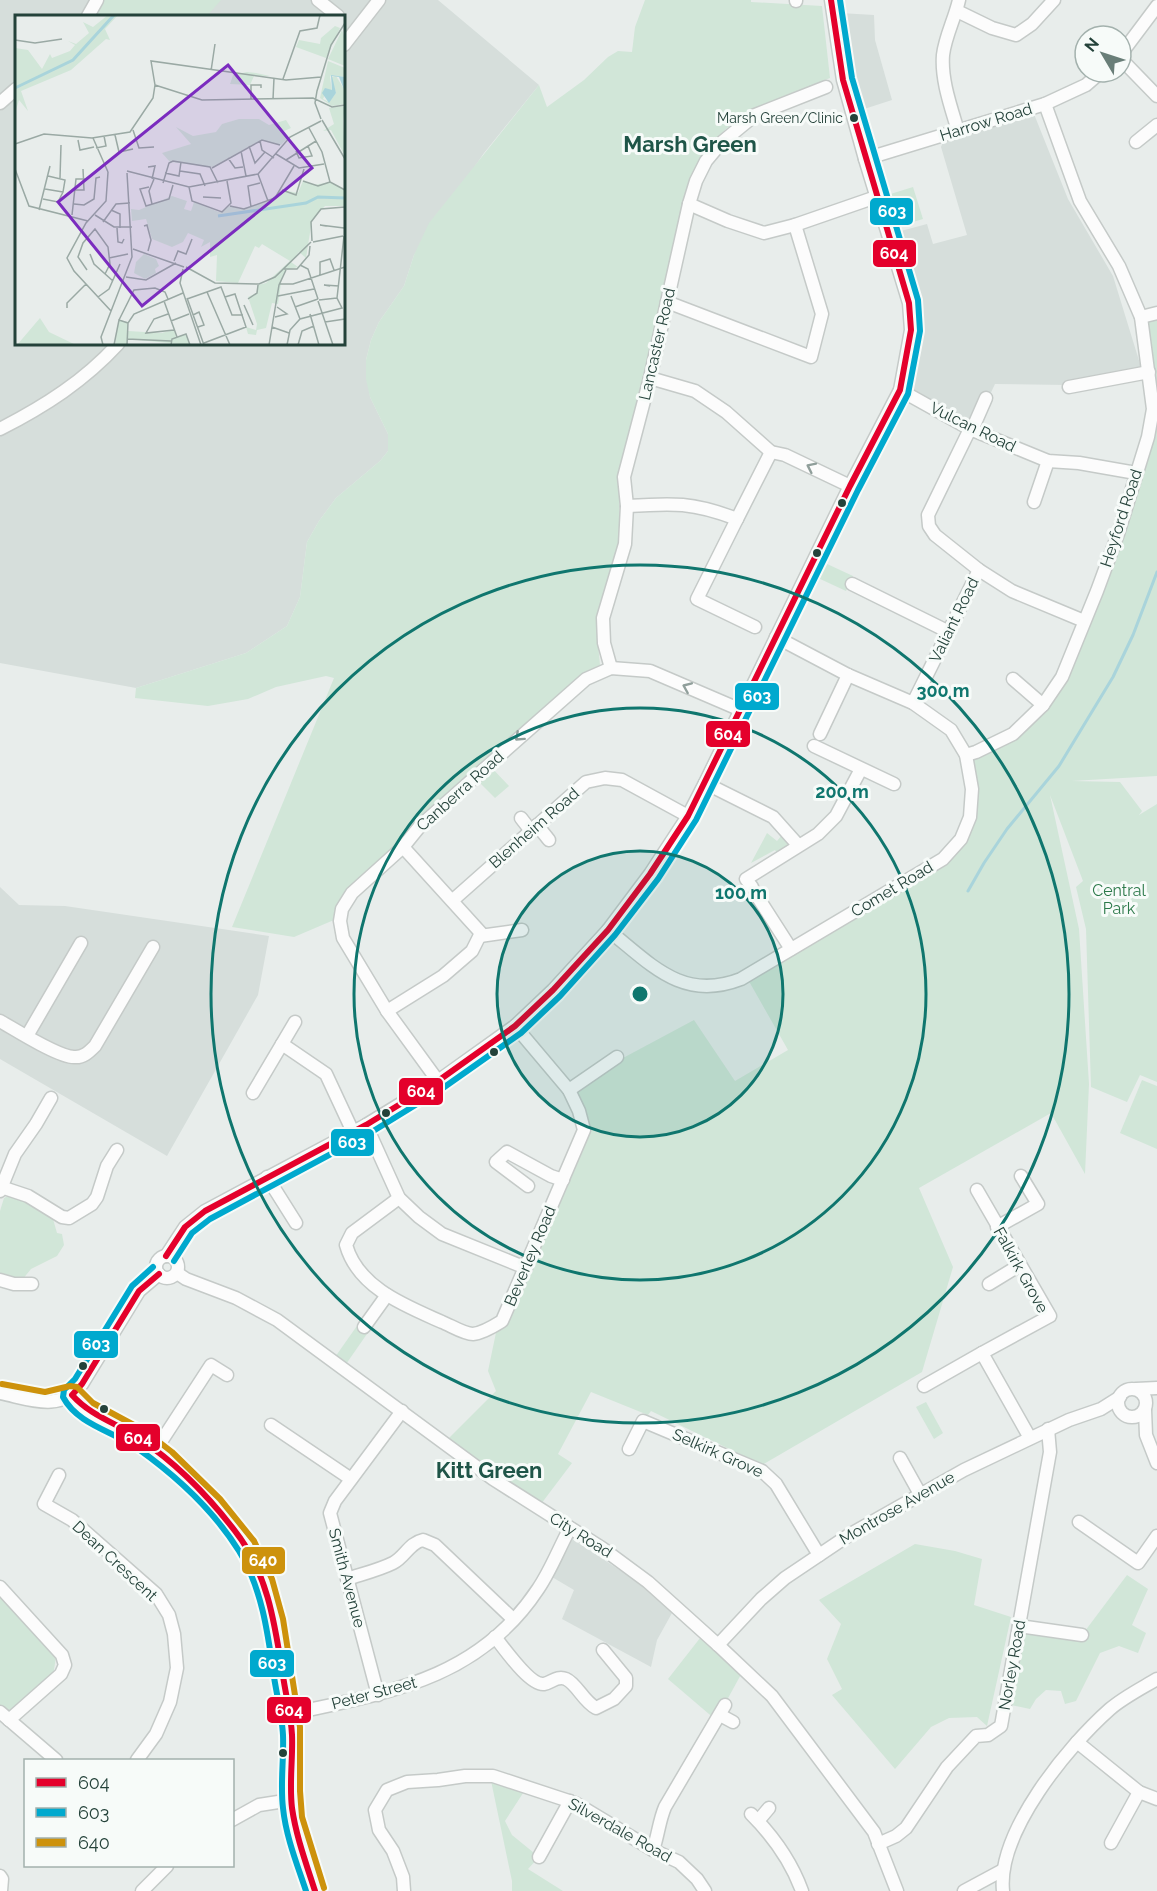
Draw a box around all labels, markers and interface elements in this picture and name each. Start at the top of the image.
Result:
inset map [15,15,345,345]
north arrow [1073,24,1133,84]
text: N [1081,34,1103,56]
street label: Harrow Road [937,99,1035,145]
place label: Marsh Green/Clinic [717,110,843,126]
marker: Marsh Green/Clinic [848,112,860,124]
district label: Marsh Green [623,131,757,157]
line badge: 603 [869,197,914,226]
text: 603 [878,202,906,221]
line badge: 604 [872,239,917,268]
text: 604 [880,244,908,263]
street label: Lancaster Road [635,286,679,402]
street label: Vulcan Road [927,398,1019,456]
one-way arrow [806,463,817,475]
street label: Heyford Road [1096,467,1146,569]
unlabelled marker [836,497,848,509]
unlabelled marker [811,547,823,559]
street label: Valiant Road [925,574,983,666]
text: 300 m [916,680,970,701]
one-way arrow [682,682,693,694]
line badge: 603 [734,682,780,711]
text: 603 [743,687,771,706]
line badge: 604 [705,720,751,748]
text: 604 [714,725,742,744]
one-way arrow [515,730,526,741]
street label: Canberra Road [413,747,508,835]
text: 200 m [815,781,869,802]
street label: Blenheim Road [485,784,583,872]
street label: Comet Road [848,857,937,921]
park label: Central Park [1092,881,1146,918]
text: 100 m [715,882,767,903]
centre of rings [630,984,650,1004]
unlabelled marker [488,1046,500,1058]
line badge: 604 [398,1077,444,1106]
text: 604 [407,1082,435,1101]
unlabelled marker [380,1107,392,1119]
line badge: 603 [330,1128,375,1157]
text: 603 [338,1133,366,1152]
street label: Beverley Road [500,1203,560,1309]
street label: Falkirk Grove [990,1224,1052,1316]
line badge: 603 [73,1330,119,1359]
text: 603 [82,1335,110,1354]
unlabelled marker [77,1360,89,1372]
unlabelled marker [98,1403,110,1415]
line badge: 604 [115,1423,161,1452]
street label: Selkirk Grove [670,1425,766,1481]
text: 604 [124,1429,152,1448]
district label: Kitt Green [436,1457,542,1483]
street label: Montrose Avenue [836,1467,958,1549]
street label: City Road [546,1508,616,1562]
street label: Dean Crescent [69,1517,162,1606]
street label: Smith Avenue [325,1526,369,1630]
line badge: 640 [241,1546,286,1575]
text: 640 [249,1551,278,1570]
street label: Norley Road [995,1618,1029,1712]
line badge: 603 [249,1649,295,1678]
text: 603 [258,1654,286,1673]
street label: Peter Street [329,1672,419,1713]
line badge: 604 [266,1696,312,1724]
text: 604 [275,1701,303,1720]
unlabelled marker [277,1747,289,1759]
legend [24,1759,234,1867]
text: 604 [78,1772,110,1793]
street label: Silverdale Road [565,1794,675,1866]
text: 603 [78,1802,109,1823]
text: 640 [78,1832,110,1853]

